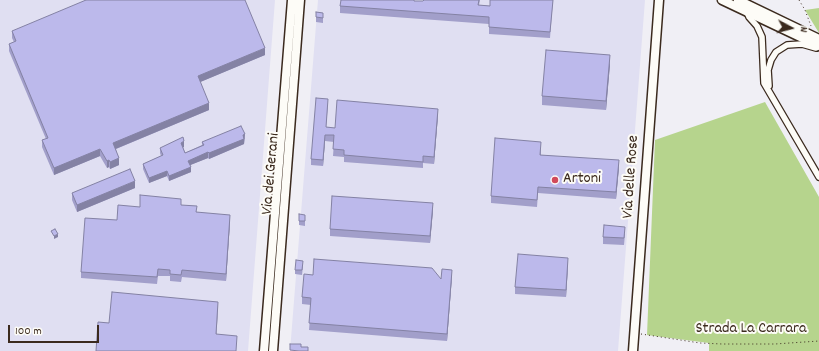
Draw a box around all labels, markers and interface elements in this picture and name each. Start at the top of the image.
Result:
north arrow [771,8,811,48]
text: N [795,26,811,33]
street label: Via dei Gerani [259,132,285,216]
street label: Via delle Rose [620,135,644,219]
place label: Artoni [563,170,601,190]
marker: Artoni [550,175,560,185]
scale bar [10,317,101,343]
street label: Strada La Carrara [695,320,807,340]
text: 100 m [15,323,42,340]

